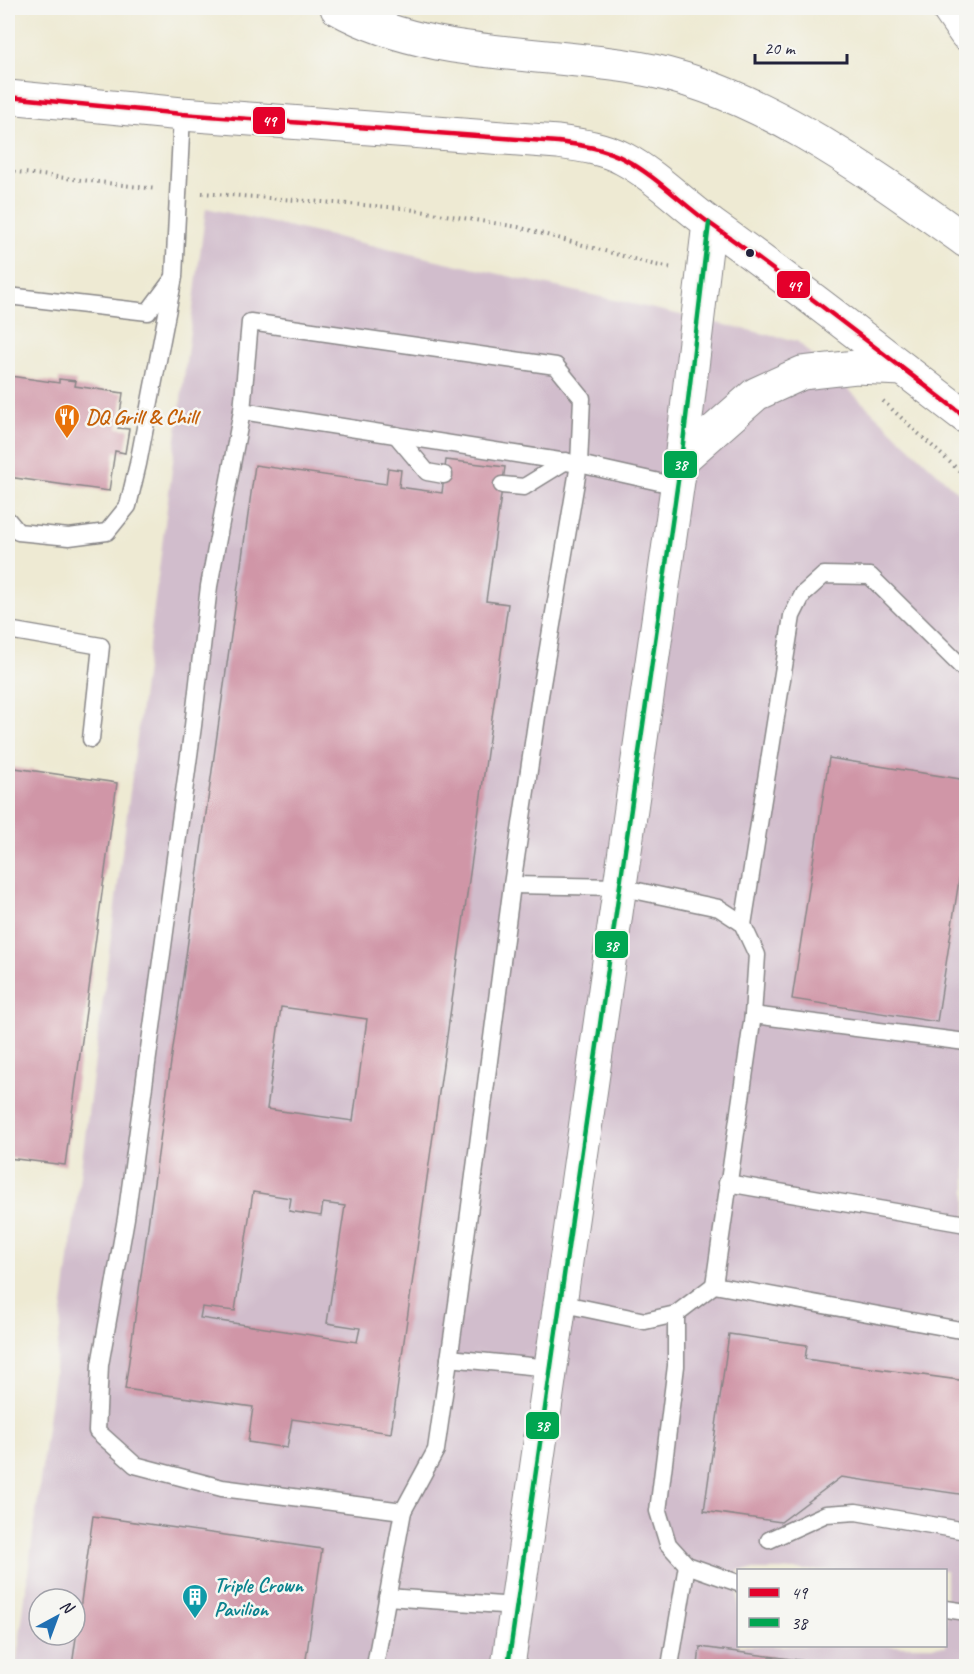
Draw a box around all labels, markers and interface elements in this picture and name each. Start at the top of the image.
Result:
scale bar [755,27,846,65]
text: 20 m [764,37,797,59]
line badge: 49 [252,106,286,135]
text: 49 [262,111,278,131]
unlabelled marker [744,247,756,259]
line badge: 49 [776,270,811,299]
text: 49 [787,276,803,296]
restaurant icon: DQ Grill & Chill [52,402,82,440]
place label: DQ Grill & Chill [86,404,201,430]
line badge: 38 [663,450,698,479]
text: 38 [673,455,689,475]
line badge: 38 [594,930,629,959]
text: 38 [604,936,620,956]
line badge: 38 [525,1411,560,1440]
text: 38 [535,1416,551,1436]
legend [737,1569,947,1647]
place label: Triple Crown Pavilion [214,1572,305,1622]
building icon: Triple Crown Pavilion [180,1582,210,1620]
text: 49 [791,1582,809,1604]
north arrow [27,1587,87,1647]
text: N [56,1596,79,1619]
text: 38 [791,1612,809,1634]

